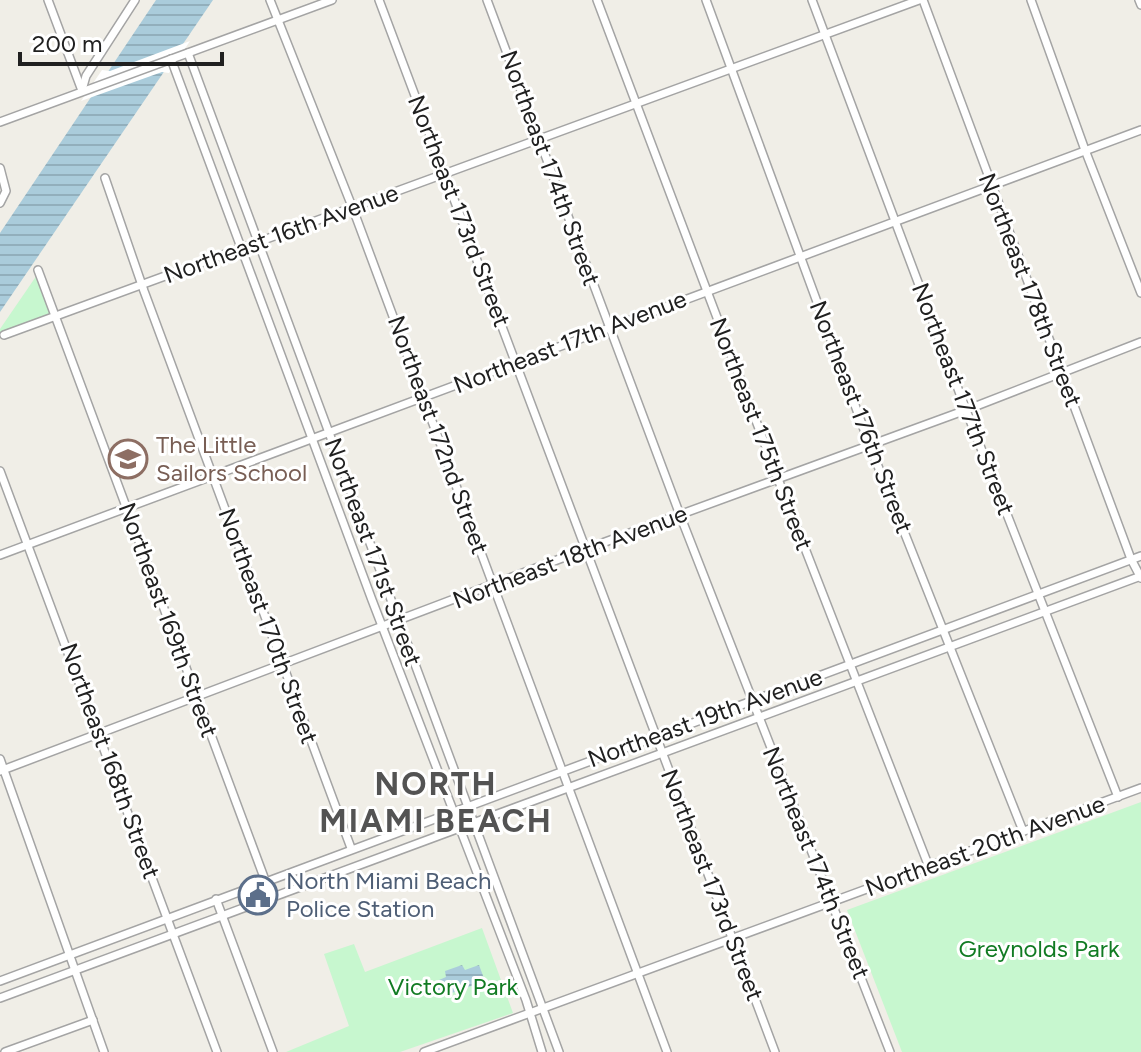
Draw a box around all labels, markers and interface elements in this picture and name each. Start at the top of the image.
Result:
scale bar [20,16,222,66]
text: 200 m [32,29,103,58]
street label: Northeast 174th Street [494,46,606,289]
street label: Northeast 173rd Street [402,91,517,331]
street label: Northeast 178th Street [973,169,1088,411]
street label: Northeast 16th Avenue [160,178,402,290]
street label: Northeast 177th Street [906,279,1021,519]
street label: Northeast 17th Avenue [449,284,690,399]
street label: Northeast 176th Street [804,297,919,537]
street label: Northeast 172nd Street [382,312,495,558]
street label: Northeast 175th Street [704,313,819,554]
place label: The Little Sailors School [156,430,307,487]
street label: Northeast 171st Street [319,434,428,670]
school or university icon: The Little Sailors School [107,438,149,480]
street label: Northeast 18th Avenue [448,498,691,615]
street label: Northeast 169th Street [113,499,224,741]
street label: Northeast 170th Street [212,504,325,747]
street label: Northeast 168th Street [54,639,167,883]
street label: Northeast 19th Avenue [584,662,826,774]
street label: Northeast 174th Street [757,742,876,983]
district label: NORTH MIAMI BEACH [319,765,553,840]
street label: Northeast 173rd Street [655,765,770,1005]
street label: Northeast 20th Avenue [861,789,1109,902]
place label: North Miami Beach Police Station [286,866,491,923]
public building icon: North Miami Beach Police Station [237,874,279,916]
park label: Greynolds Park [958,934,1120,963]
park label: Victory Park [388,972,519,1001]

